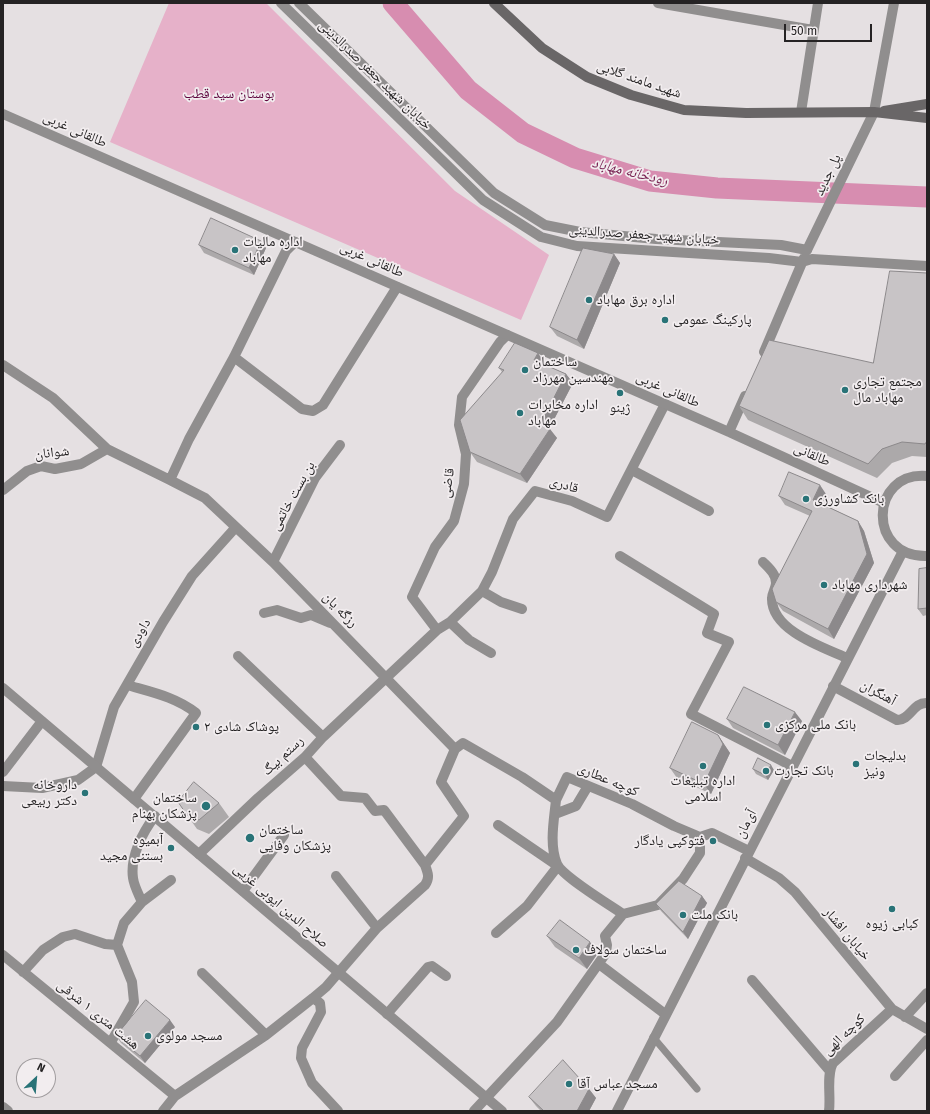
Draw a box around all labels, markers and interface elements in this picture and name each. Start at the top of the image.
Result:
scale bar [786,16,874,42]
street label: خیابان شهید جعفر صدرالدینی [315,17,435,133]
text: 50 m [791,24,817,38]
street label: شهید مامند گلابی [594,58,684,102]
park label: بوستان سید قطب [184,86,274,102]
street label: طالقانی غربی [40,108,110,152]
street label: پل جدید [811,152,845,198]
water label: رودخانه مهاباد [590,154,670,190]
street label: خیابان شهید جعفر صدرالدینی [568,221,720,249]
place label: اداره مالیات مهاباد [243,234,303,266]
street label: طالقانی غربی [337,238,407,282]
marker: اداره مالیات مهاباد [230,245,240,255]
place label: اداره برق مهاباد [597,292,675,308]
marker: اداره برق مهاباد [584,295,594,305]
place label: پارکینگ عمومی [673,312,752,328]
marker: پارکینگ عمومی [660,315,670,325]
place label: ساختمان مهندسین مهرزاد [533,354,613,386]
marker: ساختمان مهندسین مهرزاد [520,365,530,375]
street label: طالقانی غربی [633,368,703,412]
place label: مجتمع تجاری مهاباد مال [853,374,922,406]
marker: مجتمع تجاری مهاباد مال [840,385,850,395]
marker: ژینو [615,388,625,398]
place label: اداره مخابرات مهاباد [528,397,598,430]
place label: ژینو [610,400,630,416]
marker: اداره مخابرات مهاباد [515,408,525,418]
street label: طالقانی [791,440,833,470]
street label: شوانان [34,443,70,463]
street label: بن بست خاتمی [267,458,319,534]
street label: قاضی [437,467,459,499]
street label: قادری [548,473,580,497]
place label: بانک کشاورزی [814,491,884,507]
marker: بانک کشاورزی [801,494,811,504]
place label: شهرداری مهاباد [832,577,908,593]
marker: شهرداری مهاباد [819,580,829,590]
street label: رزگه یان [319,589,361,631]
street label: داودی [125,616,155,650]
street label: آهنگران [857,676,899,710]
place label: بانک ملی مرکزی [775,717,856,733]
place label: پوشاک شادی ۲ [204,719,279,735]
marker: بانک ملی مرکزی [762,720,772,730]
marker: پوشاک شادی ۲ [191,722,201,732]
street label: رستم بیگ [259,733,307,779]
place label: بدلیجات ونیز [864,748,906,780]
marker: بدلیجات ونیز [851,759,861,769]
street label: کوچه عطاری [575,760,641,800]
marker: اداره تبلیغات اسلامی [698,761,708,771]
place label: بانک تجارت [774,763,834,779]
marker: بانک تجارت [761,766,771,776]
place label: اداره تبلیغات اسلامی [671,773,735,806]
place label: داروخانه دکتر ربیعی [21,777,77,810]
marker: داروخانه دکتر ربیعی [80,788,90,798]
place label: ساختمان پزشکان بهنام [132,790,197,822]
marker: ساختمان پزشکان بهنام [200,800,212,812]
street label: آی‌مان [732,807,760,841]
place label: ساختمان پزشکان وفایی [259,822,331,854]
place label: آبمیوه بستنی مجید [100,832,163,864]
marker: ساختمان پزشکان وفایی [244,832,256,844]
place label: فتوکپی یادگار [634,833,705,849]
marker: فتوکپی یادگار [708,836,718,846]
marker: آبمیوه بستنی مجید [166,843,176,853]
street label: صلاح الدین ایوبی غریی [230,860,332,952]
street label: خیابان افشار [820,904,874,964]
marker: کبابى زیوه [887,904,897,914]
place label: بانک ملت [691,907,738,923]
marker: بانک ملت [678,910,688,920]
place label: کبابى زیوه [865,916,919,932]
place label: ساختمان سولاف [584,942,667,958]
marker: ساختمان سولاف [571,945,581,955]
street label: هشت متری ۱ شرقی [53,977,143,1053]
street label: کوچه الهی [819,1011,869,1059]
place label: مسجد مولوی [156,1028,222,1044]
marker: مسجد مولوی [143,1031,153,1041]
north arrow [16,1058,56,1098]
text: N [35,1060,47,1075]
place label: مسجد عباس آقا [577,1076,658,1092]
marker: مسجد عباس آقا [564,1079,574,1089]

